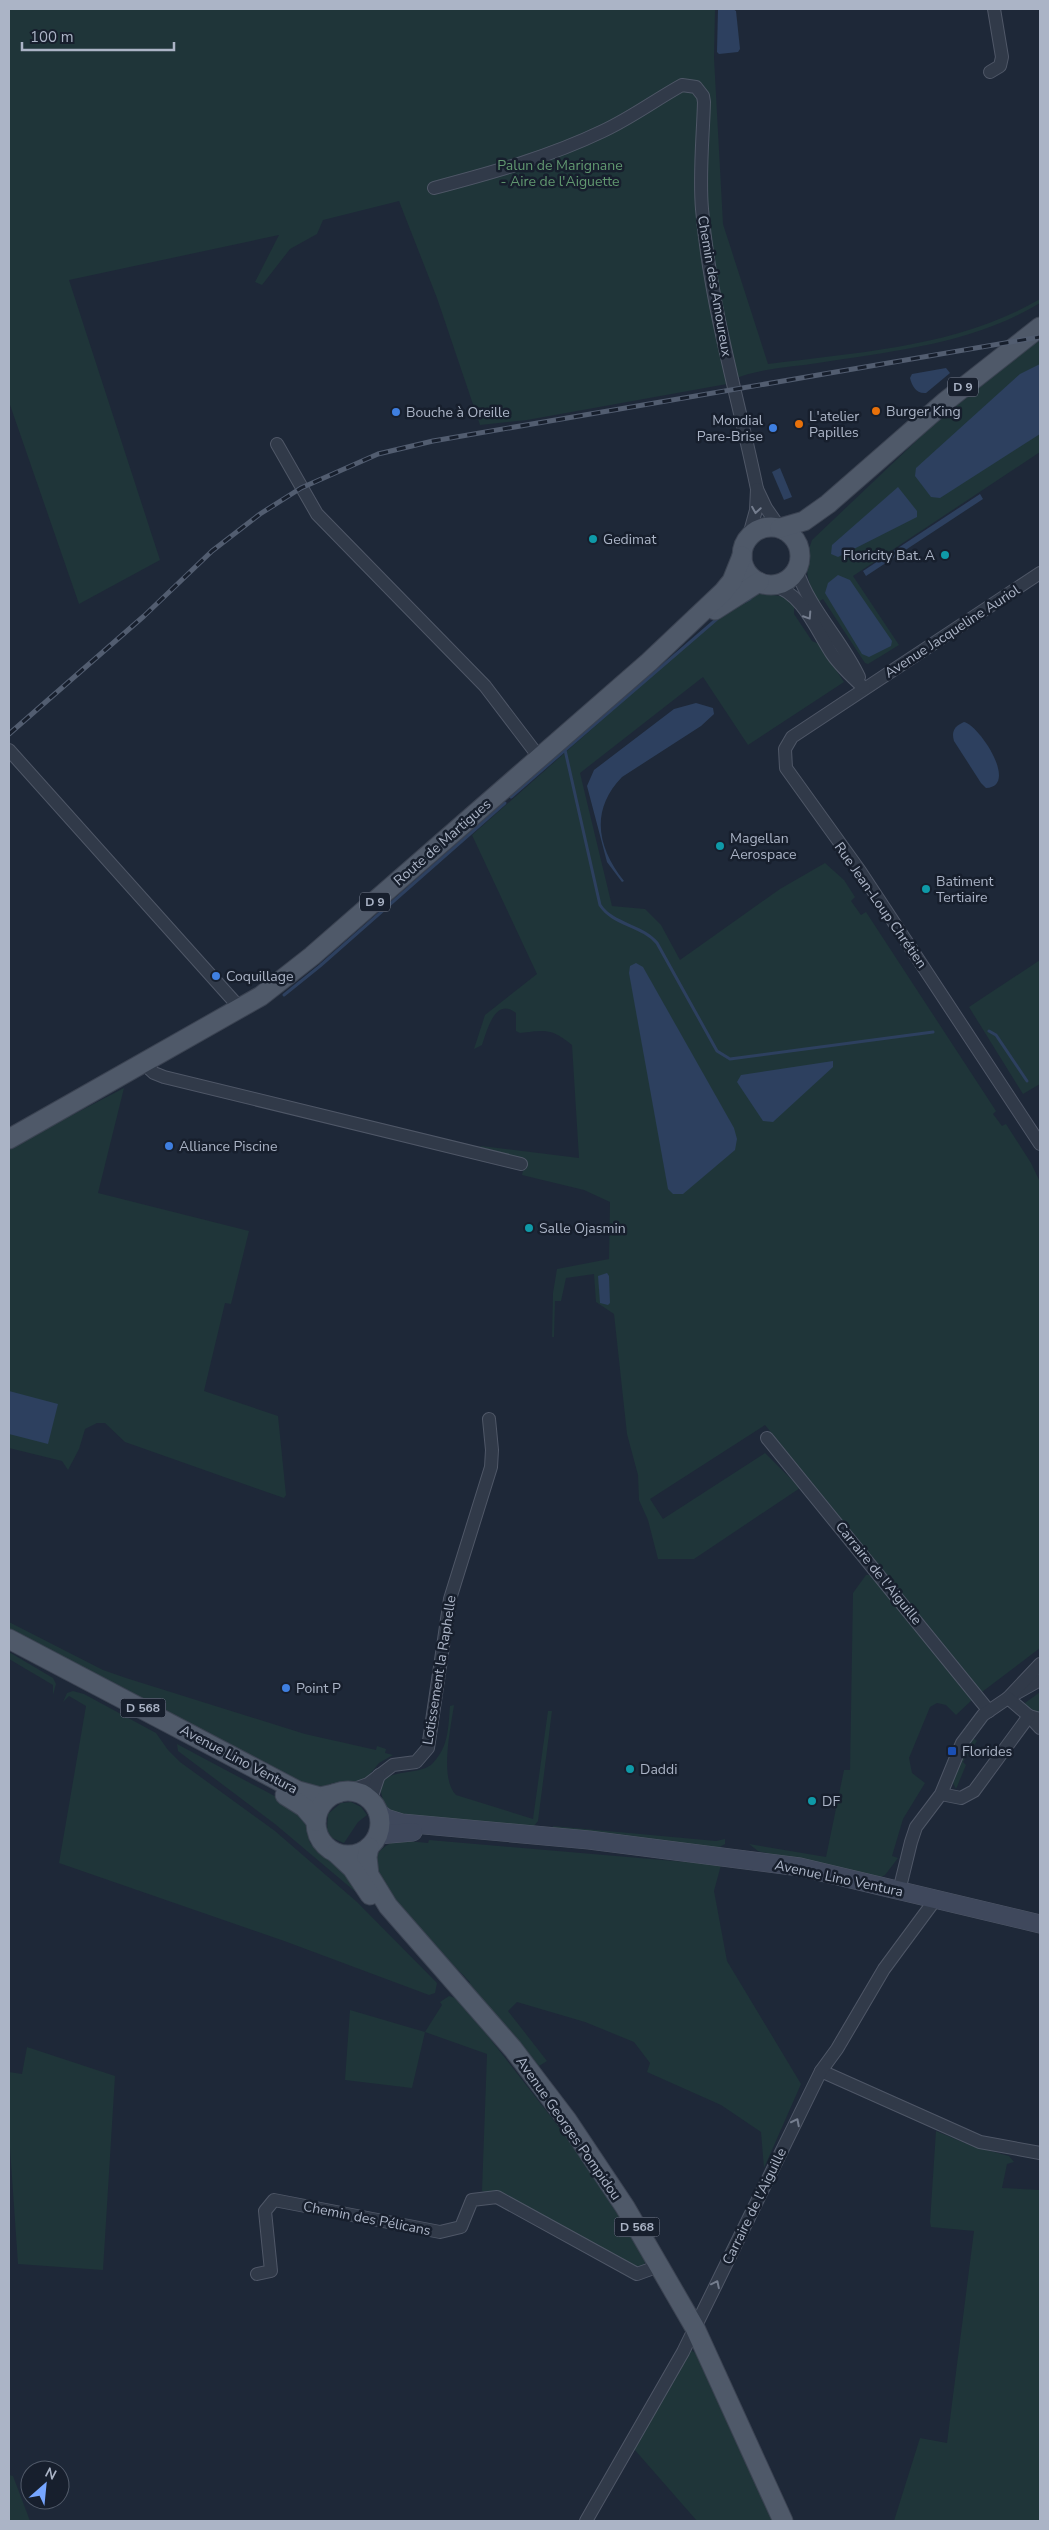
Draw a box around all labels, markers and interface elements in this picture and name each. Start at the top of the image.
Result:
scale bar [22,20,175,52]
text: 100 m [30,27,74,47]
park label: Palun de Marignane - Aire de l'Aiguette [497,156,623,191]
street label: Chemin des Amoureux [693,214,736,359]
road number: D 9 [948,378,978,397]
place label: Burger King [886,402,961,421]
place label: Bouche à Oreille [406,403,510,422]
marker: Burger King [870,405,882,417]
marker: Bouche à Oreille [390,406,402,418]
place label: L'atelier Papilles [809,407,859,442]
place label: Mondial Pare-Brise [697,411,764,446]
marker: L'atelier Papilles [793,418,805,430]
marker: Mondial Pare-Brise [767,422,779,434]
one-way arrow [751,506,761,514]
place label: Gedimat [603,530,656,549]
marker: Gedimat [587,533,599,545]
place label: Floricity Bat. A [843,546,935,565]
marker: Floricity Bat. A [939,549,951,561]
street label: Avenue Jacqueline Auriol [881,580,1024,682]
one-way arrow [802,610,811,620]
street label: Route de Martigues [390,795,495,890]
place label: Magellan Aerospace [730,829,796,864]
street label: Rue Jean-Loup Chrétien [830,838,931,972]
marker: Magellan Aerospace [714,840,726,852]
place label: Batiment Tertiaire [936,872,993,907]
marker: Batiment Tertiaire [920,883,932,895]
road number: D 9 [360,892,390,912]
place label: Coquillage [226,967,293,986]
marker: Coquillage [210,970,222,982]
place label: Alliance Piscine [179,1137,277,1156]
marker: Alliance Piscine [163,1140,175,1152]
place label: Salle Ojasmin [539,1219,626,1238]
marker: Salle Ojasmin [523,1222,535,1234]
street label: Carraire de l'Aiguille [831,1518,926,1629]
street label: Lotissement la Raphelle [418,1594,461,1746]
place label: Point P [296,1679,341,1698]
marker: Point P [280,1682,292,1694]
road number: D 568 [120,1699,166,1718]
street label: Avenue Lino Ventura [177,1720,301,1799]
place label: Florides [962,1742,1012,1761]
marker: Florides [946,1745,958,1757]
place label: Daddi [640,1760,677,1779]
marker: Daddi [624,1763,636,1775]
place label: DF [822,1792,840,1811]
marker: DF [806,1795,818,1807]
street label: Avenue Lino Ventura [773,1856,905,1901]
street label: Avenue Georges Pompidou [512,2053,625,2204]
one-way arrow [790,2118,800,2127]
street label: Carraire de l'Aiguille [718,2145,791,2268]
street label: Chemin des Pélicans [302,2197,433,2240]
road number: D 568 [614,2218,660,2236]
one-way arrow [710,2280,720,2289]
north arrow [20,2460,70,2510]
text: N [42,2463,60,2485]

